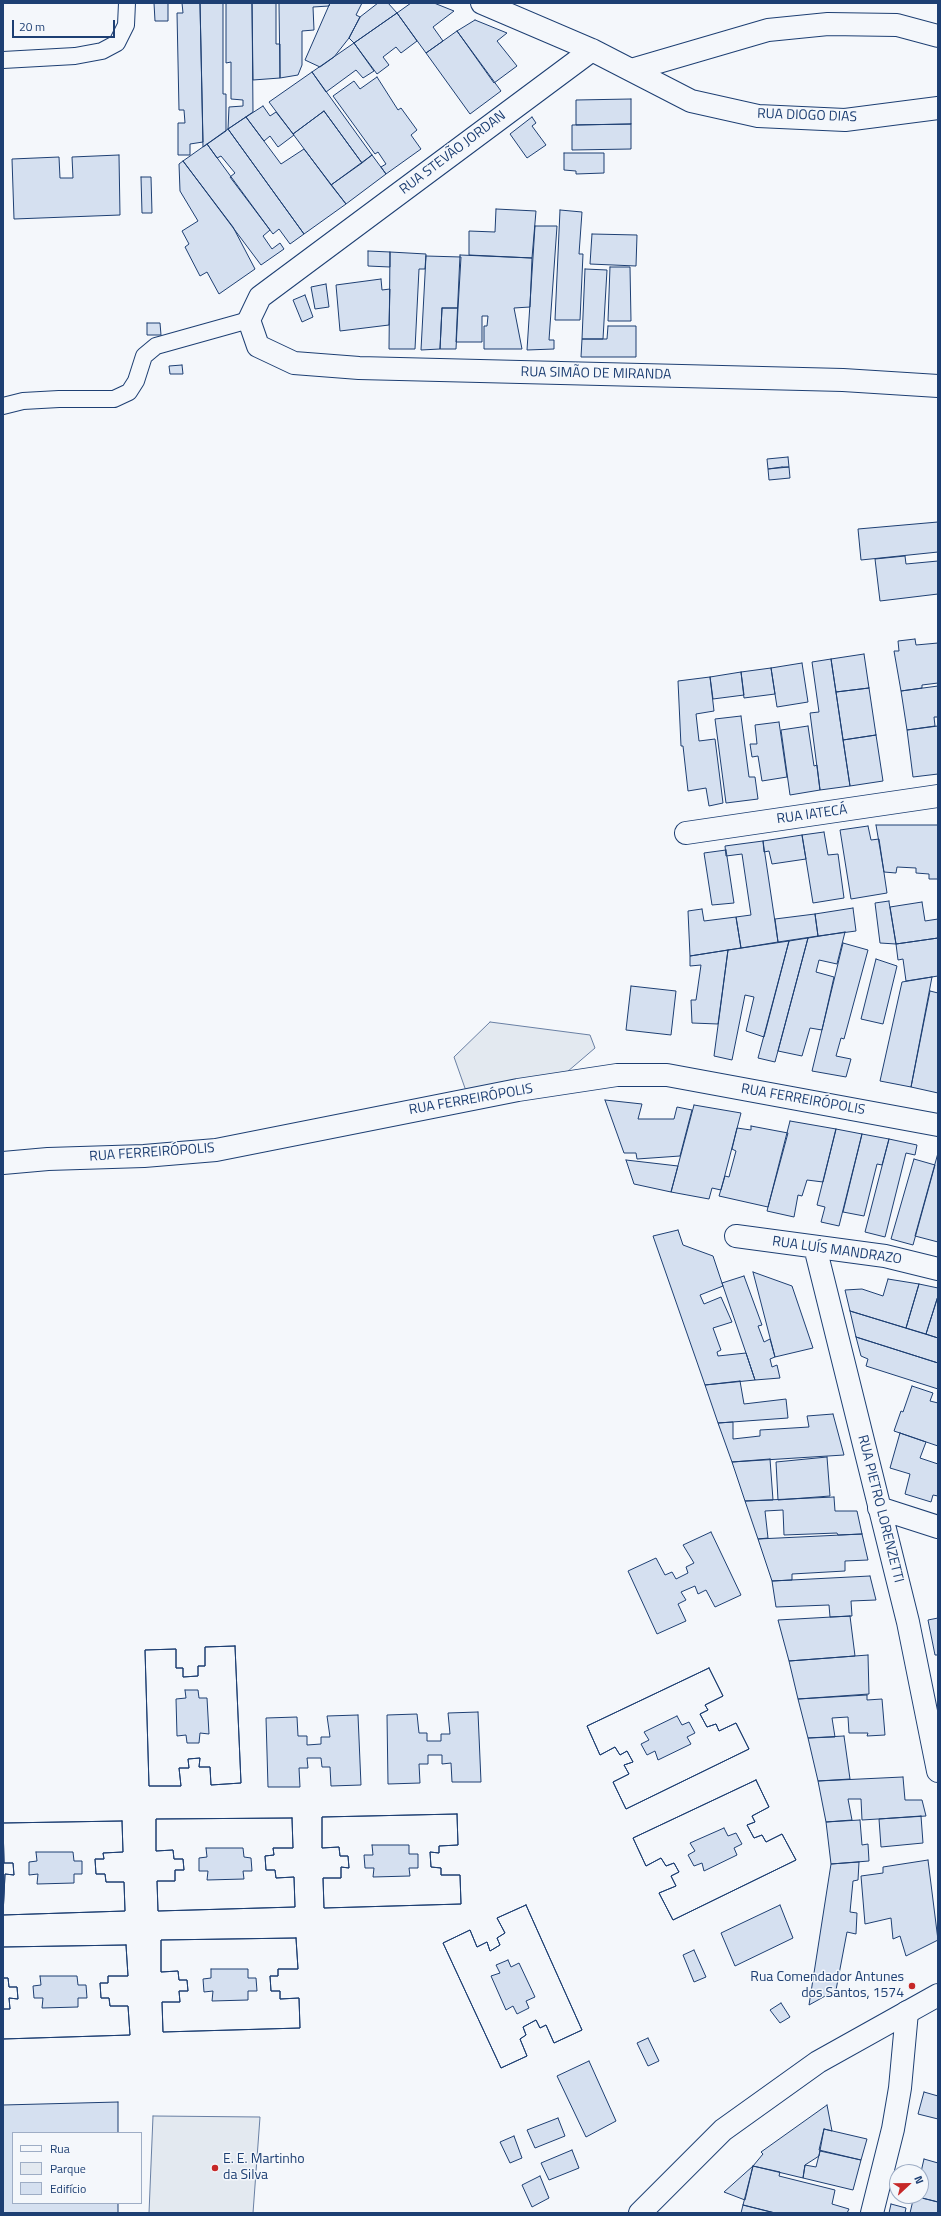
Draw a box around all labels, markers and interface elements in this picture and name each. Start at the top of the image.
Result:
scale bar [14,12,117,38]
text: 20 m [19,17,45,36]
street label: RUA DIOGO DIAS [757,106,857,126]
street label: RUA STEVÃO JORDAN [397,108,509,198]
street label: RUA SIMÃO DE MIRANDA [520,364,672,384]
street label: RUA IATECÁ [776,802,848,828]
street label: RUA FERREIRÓPOLIS [408,1081,534,1119]
street label: RUA FERREIRÓPOLIS [740,1081,866,1119]
street label: RUA FERREIRÓPOLIS [89,1140,215,1166]
street label: RUA LUÍS MANDRAZO [771,1234,903,1268]
street label: RUA PIETRO LORENZETTI [854,1433,906,1585]
place label: Rua Comendador Antunes dos Santos, 1574 [750,1970,904,2002]
marker: Rua Comendador Antunes dos Santos, 1574 [907,1981,917,1991]
legend [12,2132,142,2204]
text: Rua [50,2139,70,2158]
place label: E. E. Martinho da Silva [223,2152,305,2184]
text: Parque [50,2159,86,2178]
marker: E. E. Martinho da Silva [210,2163,220,2173]
north arrow [889,2164,929,2204]
text: N [910,2173,928,2186]
text: Edifício [50,2179,86,2198]

